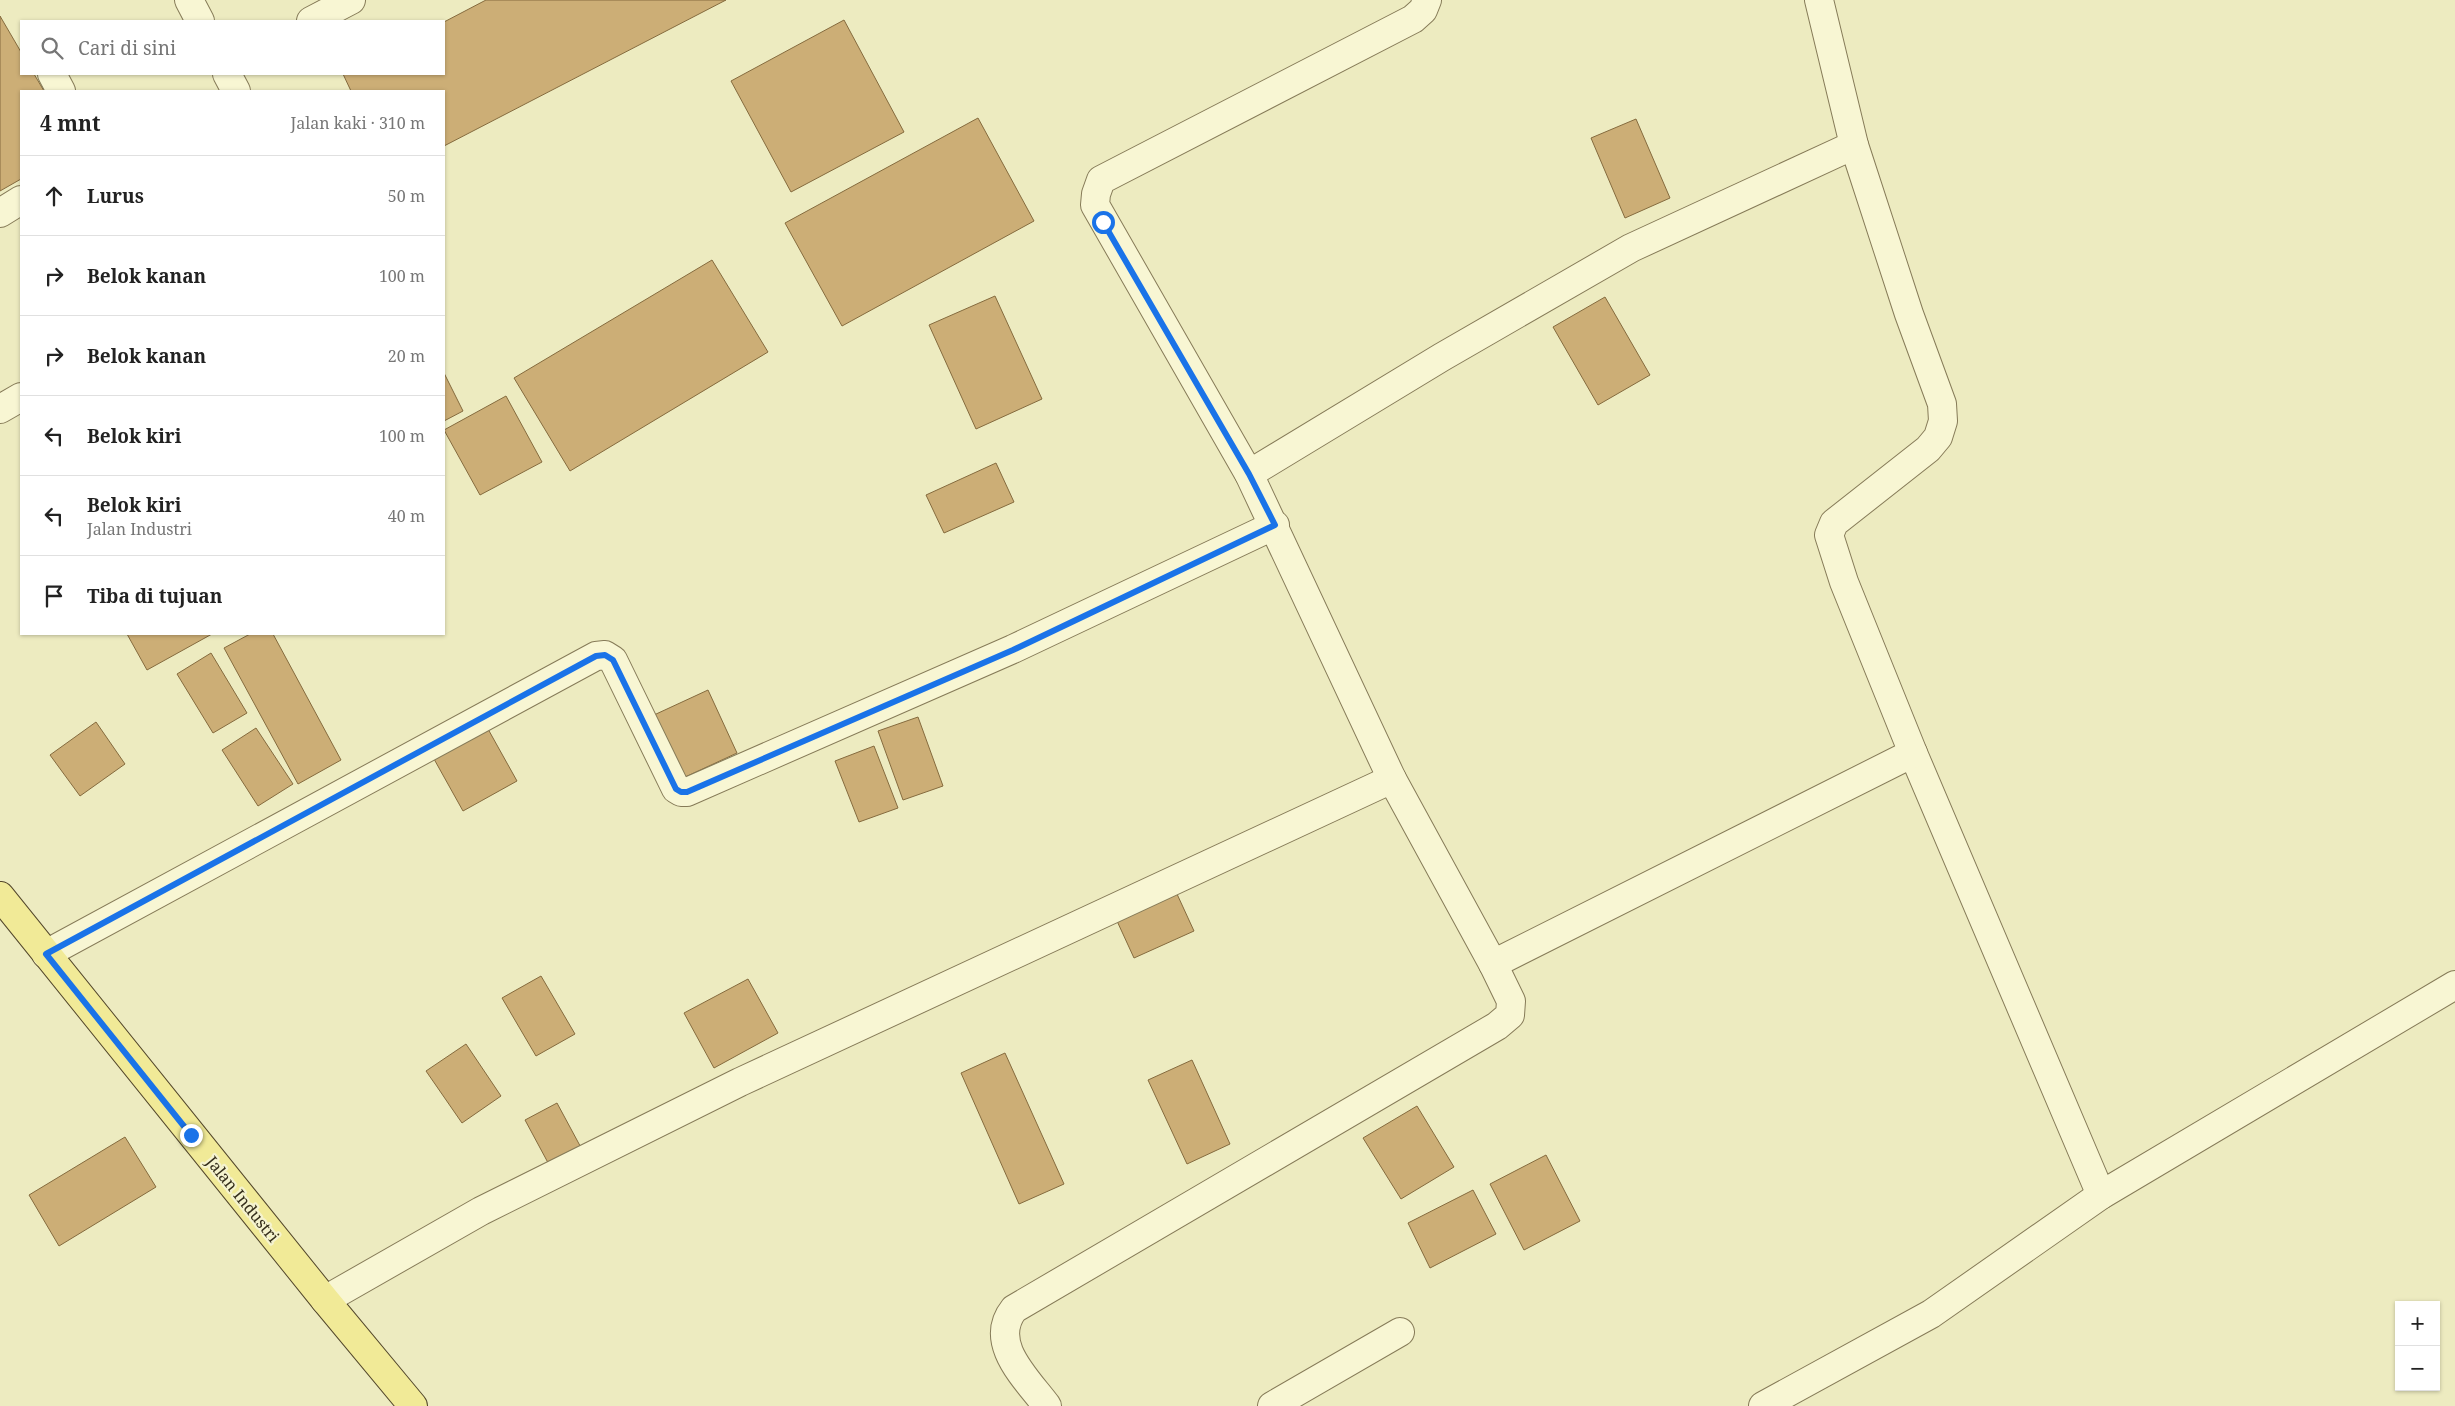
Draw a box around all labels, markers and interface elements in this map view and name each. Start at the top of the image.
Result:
search box [20,20,445,75]
icon: search [38,34,66,62]
text: Cari di sini [78,35,176,61]
text: 4 mnt [40,109,101,137]
text: Jalan kaki · 310 m [291,112,425,134]
icon: ahead [40,182,68,210]
text: Lurus [87,183,144,209]
text: 50 m [388,185,425,207]
route start [1092,211,1115,234]
icon: right [40,262,68,290]
text: Belok kanan [87,263,206,289]
text: 100 m [379,265,425,287]
icon: right [40,342,68,370]
text: Belok kanan [87,343,206,369]
text: 20 m [388,345,425,367]
icon: left [40,422,68,450]
text: Belok kiri [87,423,181,449]
text: 100 m [379,425,425,447]
text: Belok kiri [87,492,181,518]
icon: left [40,502,68,530]
text: 40 m [388,505,425,527]
text: Jalan Industri [87,518,192,540]
icon: arrive [40,582,68,610]
text: Tiba di tujuan [87,583,222,609]
route end [180,1124,203,1147]
street label: Jalan Industri [201,1151,285,1247]
map controls [2395,1301,2440,1391]
button: + [2395,1301,2440,1346]
button: − [2395,1346,2440,1391]

